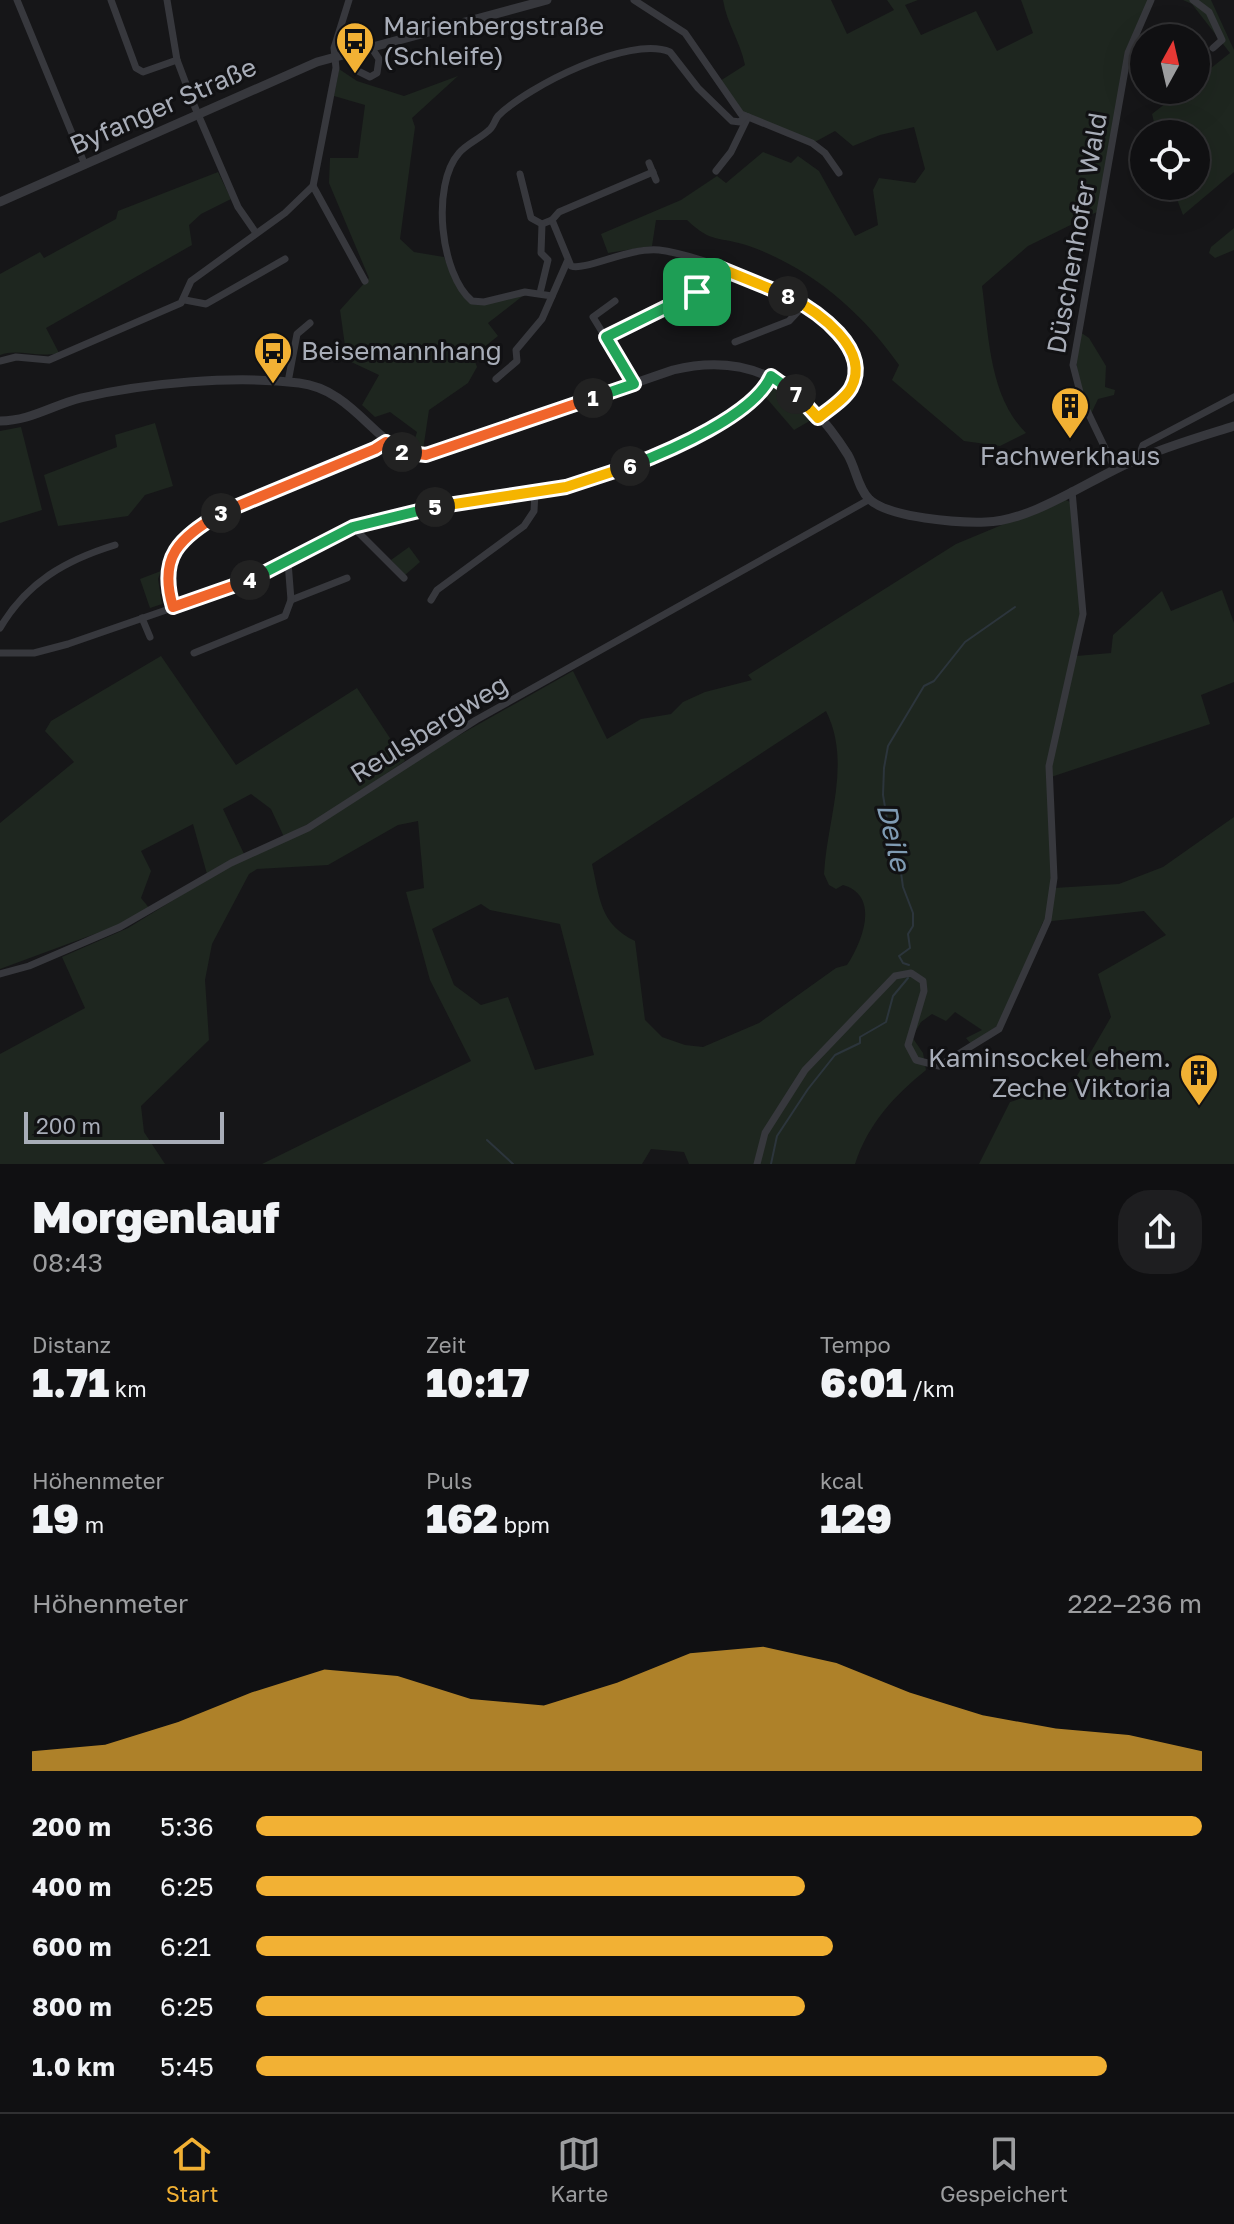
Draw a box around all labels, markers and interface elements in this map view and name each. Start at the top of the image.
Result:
place label: Marienbergstraße (Schleife) [383,10,604,71]
bus stop icon: Marienbergstraße (Schleife) [334,20,376,75]
north arrow [1130,24,1210,104]
map controls [1130,24,1210,200]
street label: Byfanger Straße [65,51,261,161]
street label: Düschenhofer Wald [1040,110,1113,356]
button: locate [1130,120,1210,200]
pin [663,258,731,326]
icon: arrive [675,270,719,314]
pin: 8 [768,276,808,316]
text: 8 [781,282,795,309]
bus stop icon: Beisemannhang [252,330,294,385]
place label: Beisemannhang [301,335,502,366]
pin: 7 [776,374,816,414]
pin: 1 [573,378,613,418]
text: 7 [790,380,802,407]
text: 1 [587,384,599,411]
building icon: Fachwerkhaus [1049,385,1091,440]
pin: 2 [382,432,422,472]
text: 2 [395,438,409,465]
place label: Fachwerkhaus [980,440,1160,471]
pin: 6 [610,446,650,486]
text: 6 [623,452,637,479]
pin: 5 [415,487,455,527]
pin: 3 [201,493,241,533]
text: 5 [428,493,442,520]
text: 3 [214,499,228,526]
pin: 4 [230,560,270,600]
text: 4 [243,566,257,593]
street label: Reulsbergweg [345,668,513,789]
water label: Deile [871,800,919,876]
place label: Kaminsockel ehem. Zeche Viktoria [928,1042,1171,1103]
building icon: Kaminsockel ehem. Zeche Viktoria [1178,1052,1220,1107]
scale bar [24,1108,224,1144]
text: 200 m [36,1112,101,1139]
text: Morgenlauf [32,1190,279,1243]
button: share [1118,1190,1202,1274]
text: 08:43 [32,1247,103,1278]
text: Distanz [32,1331,111,1358]
text: Zeit [426,1331,466,1358]
text: Tempo [820,1331,891,1358]
text: 1.71 [32,1358,109,1406]
text: 10:17 [426,1358,530,1406]
text: 6:01 [820,1358,907,1406]
text: km [109,1375,147,1402]
text: /km [907,1375,955,1402]
text: Höhenmeter [32,1467,164,1494]
text: Puls [426,1467,472,1494]
text: kcal [820,1467,863,1494]
text: 19 [32,1494,79,1542]
text: 162 [426,1494,498,1542]
text: 129 [820,1494,892,1542]
text: m [79,1511,104,1538]
text: bpm [498,1511,550,1538]
text: Höhenmeter [32,1588,188,1619]
text: 222–236 m [1067,1588,1202,1619]
text: 200 m [32,1811,111,1842]
text: 5:36 [160,1811,214,1842]
text: 400 m [32,1871,111,1902]
text: 6:25 [160,1871,214,1902]
text: 600 m [32,1931,112,1962]
text: 6:21 [160,1931,211,1962]
text: 800 m [32,1991,112,2022]
text: 6:25 [160,1991,214,2022]
text: 1.0 km [32,2051,115,2082]
text: 5:45 [160,2051,214,2082]
tab: Start [166,2132,219,2207]
tab: Karte [550,2132,608,2207]
tab: Gespeichert [940,2132,1068,2207]

